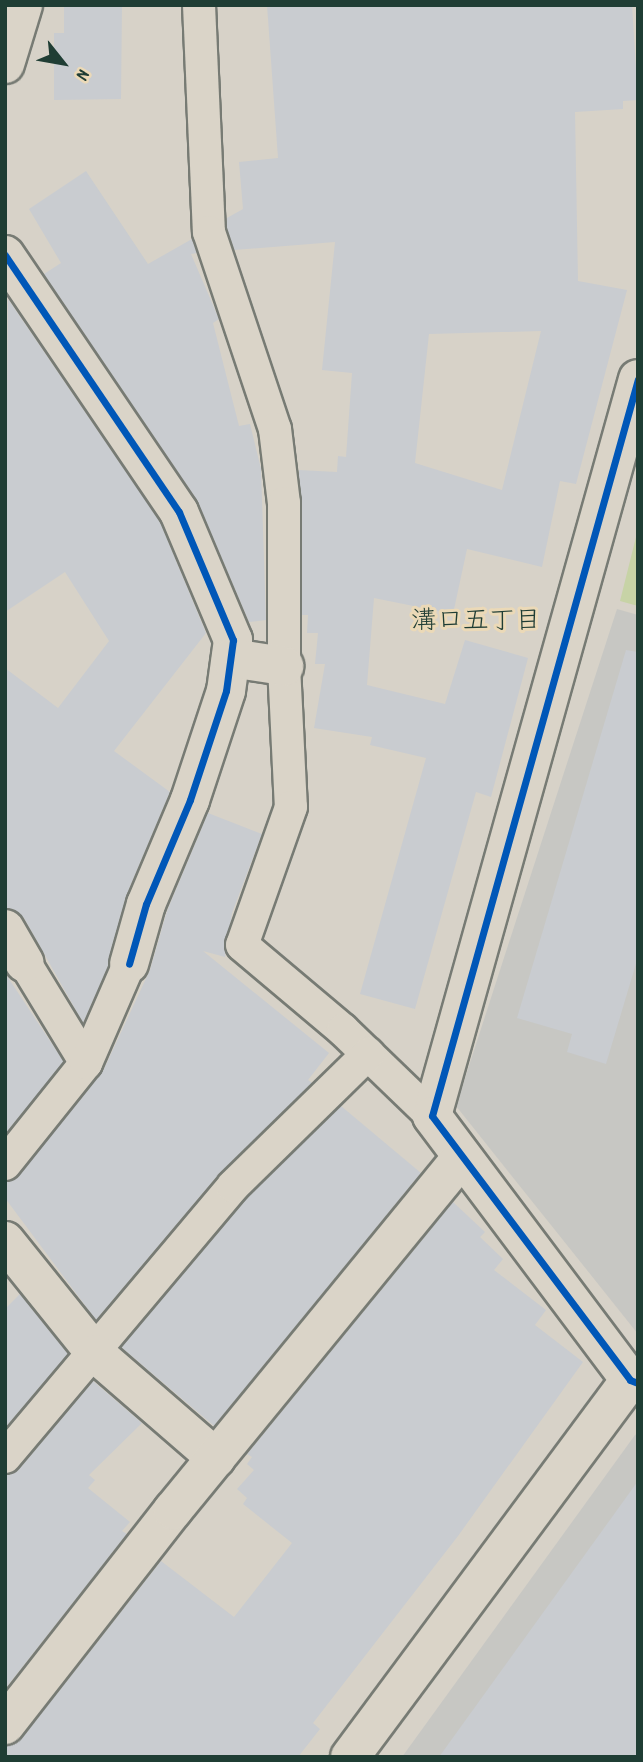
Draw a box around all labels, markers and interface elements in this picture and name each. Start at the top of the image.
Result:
north arrow [28,28,98,98]
text: N [67,63,95,85]
district label: 溝口五丁目 [411,607,541,639]

